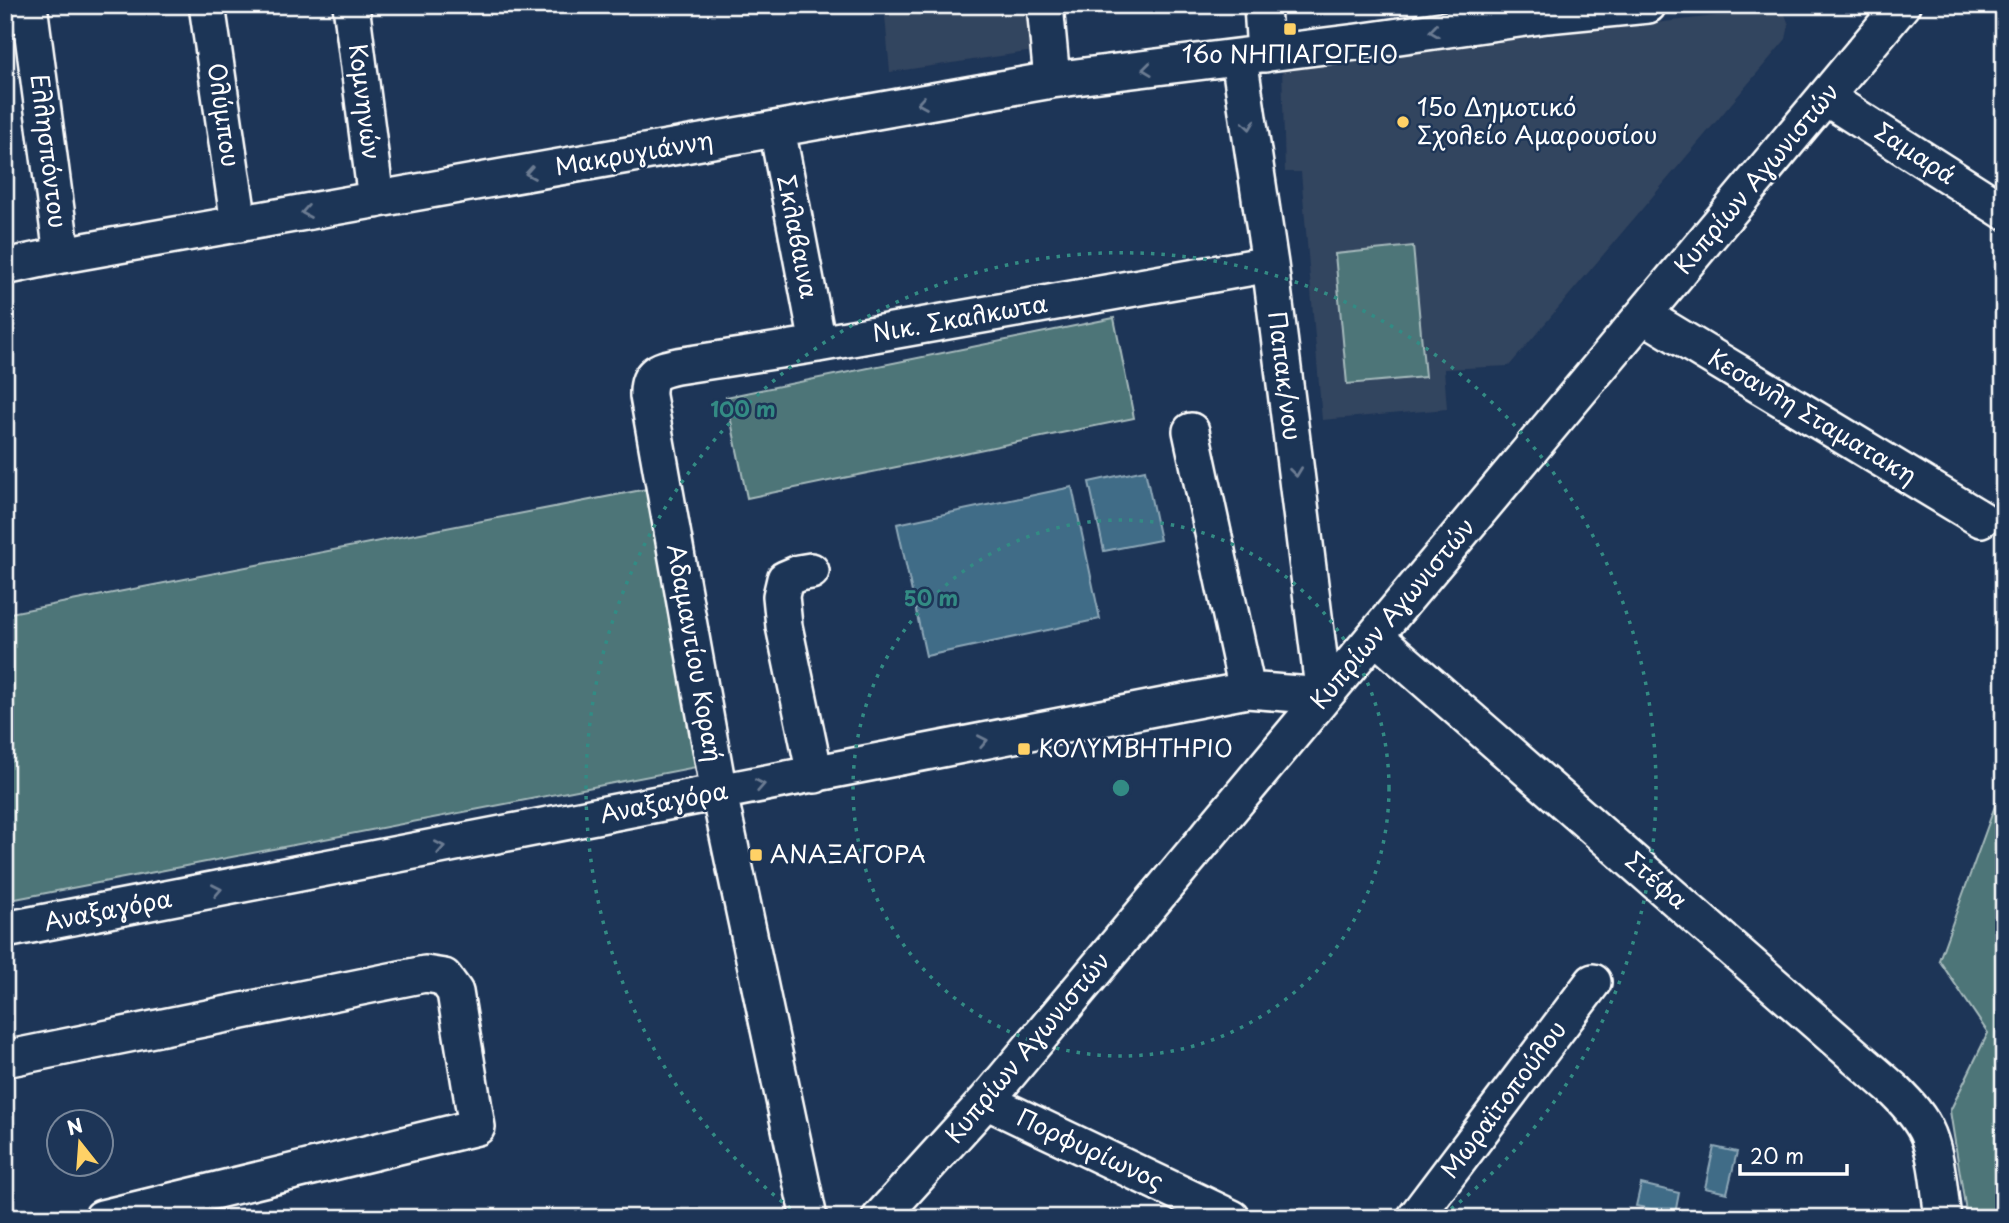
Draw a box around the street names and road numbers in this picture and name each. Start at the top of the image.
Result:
street label: Κομνηνών [341,42,391,162]
street label: Ολύμπου [200,60,250,169]
street label: Ελλησπόντου [23,72,77,230]
street label: Κυπρίων Αγωνιστών [1664,74,1846,281]
street label: Σαμαρά [1868,113,1964,192]
street label: Μακρυγιάννη [552,120,716,184]
street label: Σκλαβαινα [769,172,829,302]
street label: Νικ. Σκαλκωτα [869,284,1050,350]
street label: Παπακ/νου [1260,309,1312,442]
street label: Κεσανλη Σταματακη [1702,339,1924,492]
street label: Κυπρίων Αγωνιστών [1300,509,1482,716]
street label: Αδαμαντίου Κοραή [659,541,733,765]
street label: Αναξαγόρα [597,771,731,831]
street label: Στέφα [1618,842,1697,917]
street label: Αναξαγόρα [41,879,175,939]
street label: Κυπρίων Αγωνιστών [935,943,1117,1150]
street label: Μωραϊτοπούλου [1431,1012,1574,1185]
street label: Πορφυρίωνος [1012,1098,1170,1198]

